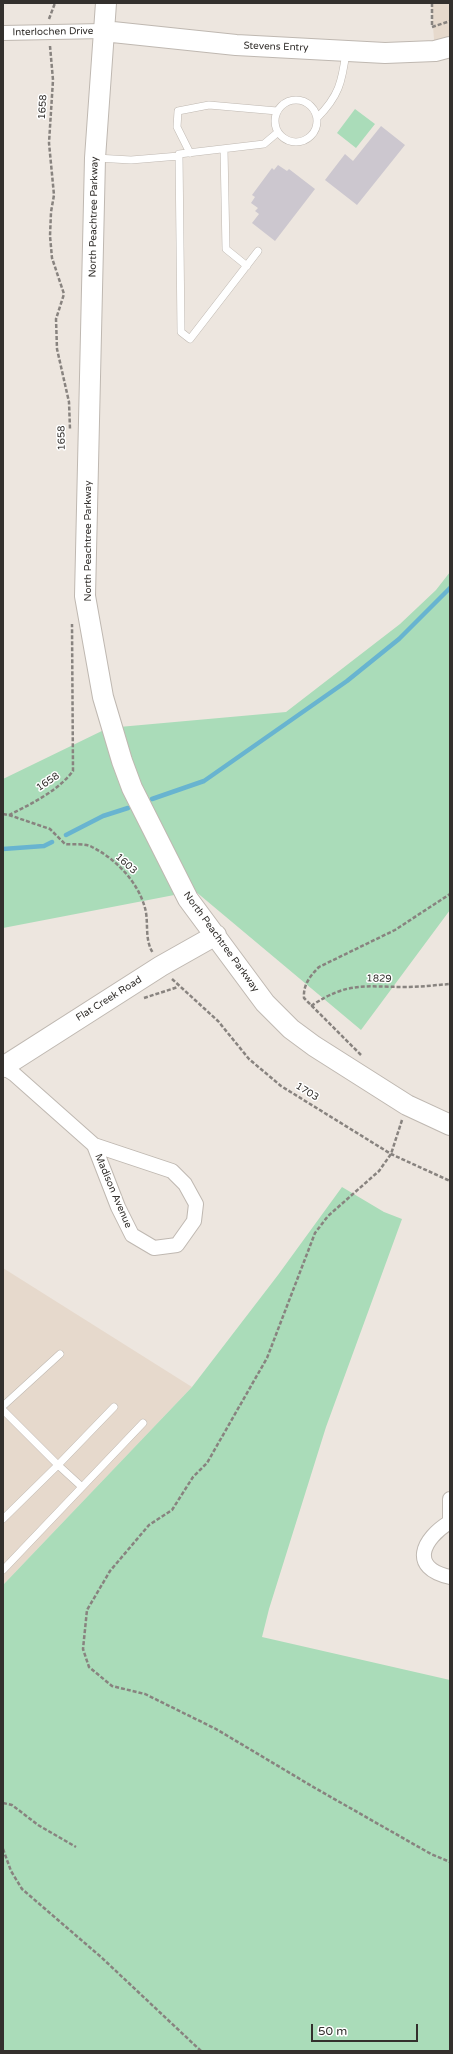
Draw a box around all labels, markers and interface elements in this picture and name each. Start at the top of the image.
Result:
street label: Interlochen Drive [12,25,94,39]
street label: Stevens Entry [243,40,309,54]
street label: 1658 [36,94,50,120]
street label: North Peachtree Parkway [87,156,101,278]
street label: 1658 [56,425,68,451]
street label: North Peachtree Parkway [82,480,94,602]
street label: 1658 [34,770,62,794]
street label: 1603 [113,851,139,877]
street label: North Peachtree Parkway [181,890,261,994]
street label: 1829 [366,973,392,985]
street label: Flat Creek Road [74,974,144,1024]
street label: 1703 [293,1080,321,1104]
street label: Madison Avenue [92,1152,134,1230]
scale bar [313,2016,420,2042]
text: 50 m [318,2024,347,2038]

